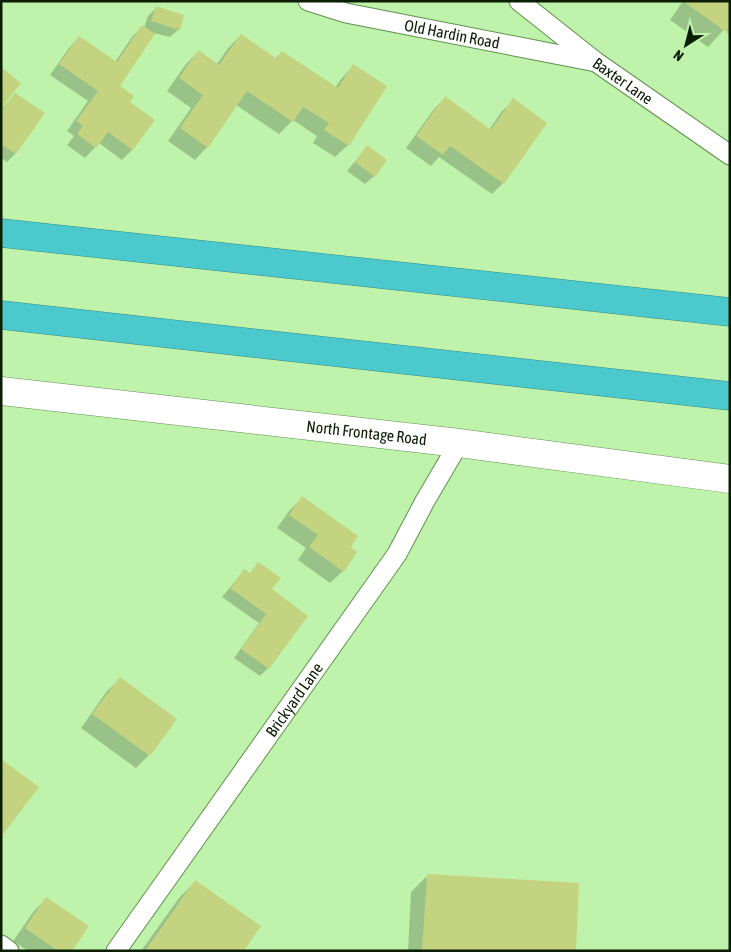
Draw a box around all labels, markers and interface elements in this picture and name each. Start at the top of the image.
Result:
street label: Old Hardin Road [403,16,501,52]
north arrow [661,20,711,70]
text: N [670,47,686,64]
street label: Baxter Lane [590,54,656,108]
street label: North Frontage Road [306,417,428,448]
street label: Brickyard Lane [262,659,326,740]

